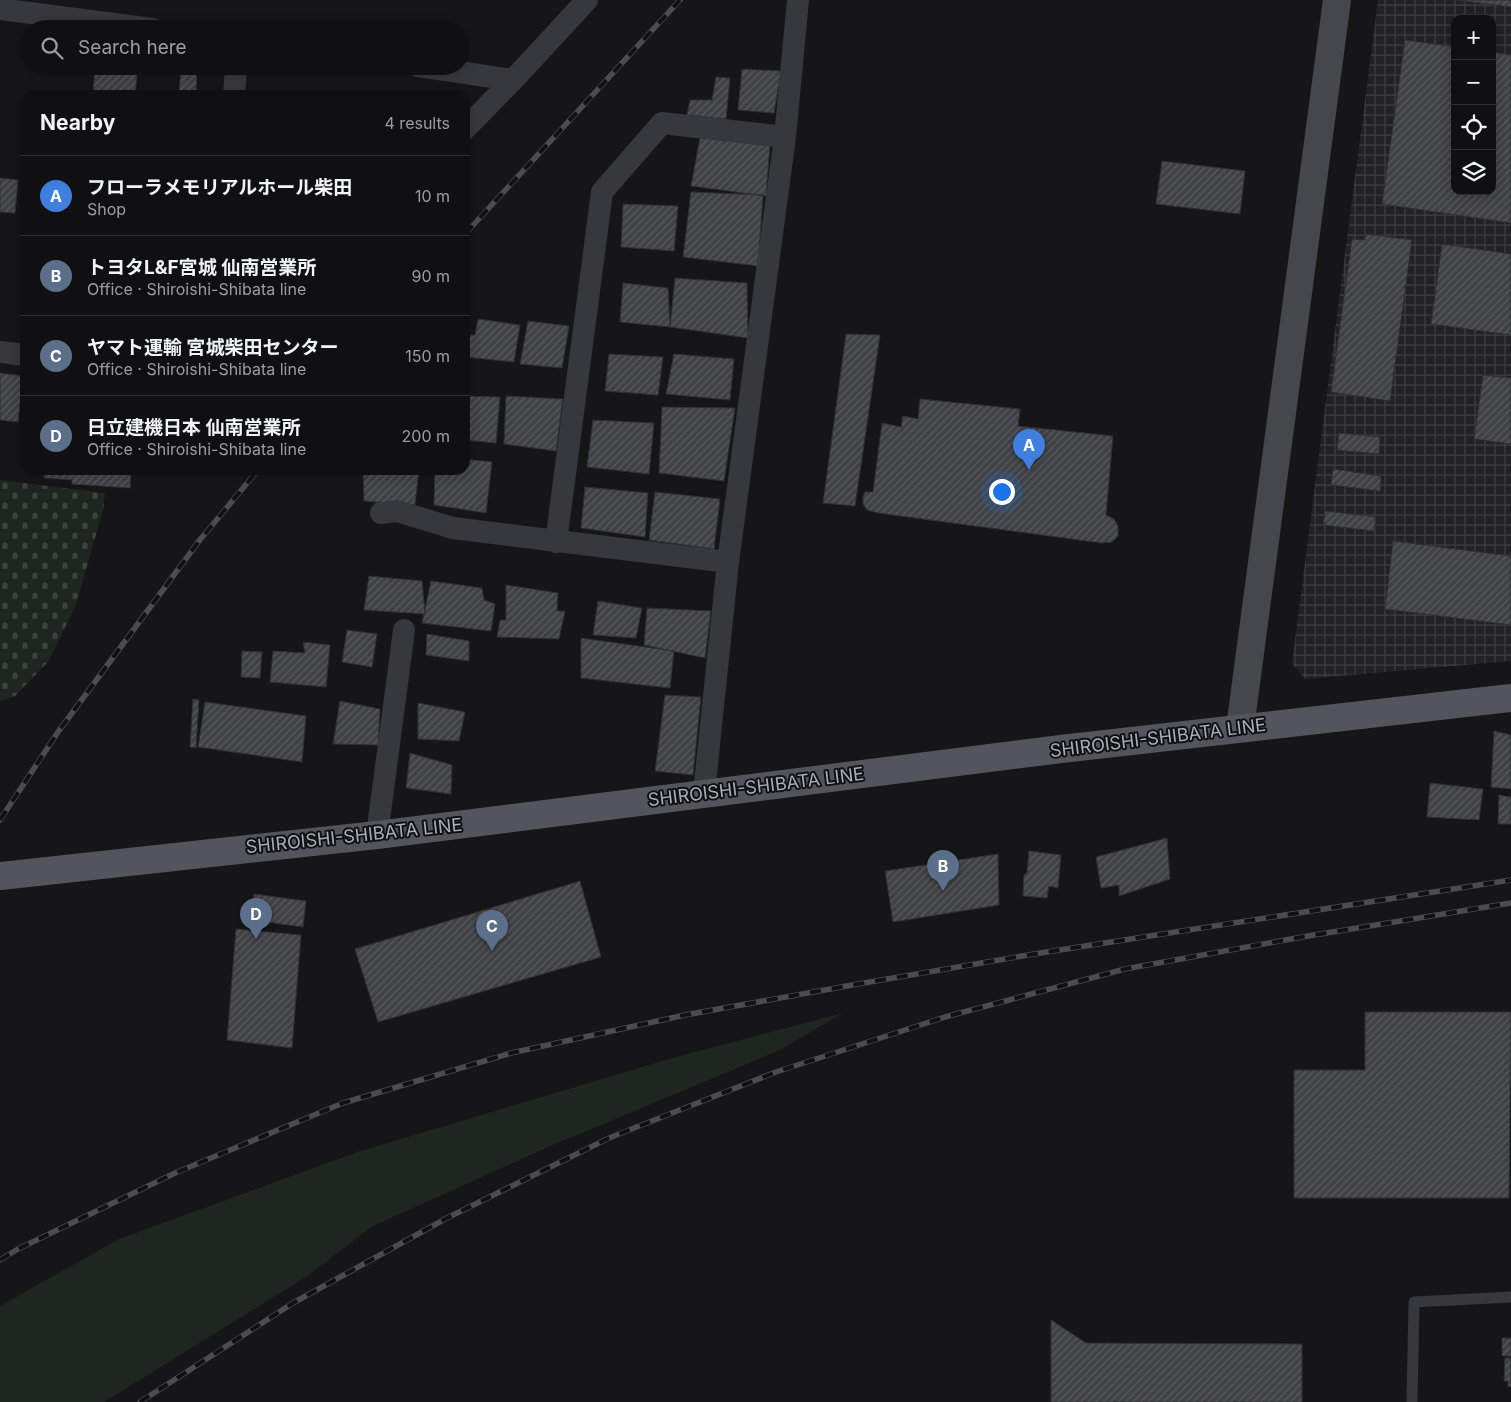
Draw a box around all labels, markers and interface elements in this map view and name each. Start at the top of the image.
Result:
map controls [1451,15,1496,195]
button: + [1451,15,1496,60]
search box [20,20,470,75]
icon: search [38,34,66,62]
text: Search here [78,36,187,59]
button: − [1451,60,1496,105]
button: locate [1451,105,1496,150]
text: Nearby [40,110,115,135]
text: 4 results [385,113,450,133]
button: layers [1451,150,1496,195]
text: フローラメモリアルホール柴田 [87,176,352,199]
text: A [50,186,62,206]
text: 10 m [415,186,450,206]
text: Shop [87,199,126,219]
text: トヨタL&F宮城 仙南営業所 [87,256,316,279]
text: B [51,266,61,286]
text: 90 m [411,266,450,286]
text: Office · Shiroishi-Shibata line [87,279,306,299]
text: ヤマト運輸 宮城柴田センター [87,336,339,359]
text: C [50,346,62,366]
text: 150 m [405,346,450,366]
text: Office · Shiroishi-Shibata line [87,359,306,379]
text: 日立建機日本 仙南営業所 [87,416,301,439]
text: D [50,426,62,446]
text: 200 m [402,426,450,446]
pin: A [1013,429,1045,470]
text: Office · Shiroishi-Shibata line [87,439,306,459]
your location [989,479,1015,505]
street label: SHIROISHI-SHIBATA LINE [1049,714,1267,761]
street label: SHIROISHI-SHIBATA LINE [647,763,865,810]
street label: SHIROISHI-SHIBATA LINE [245,814,463,857]
pin: B [927,850,959,891]
pin: D [240,898,272,939]
pin: C [476,910,508,951]

